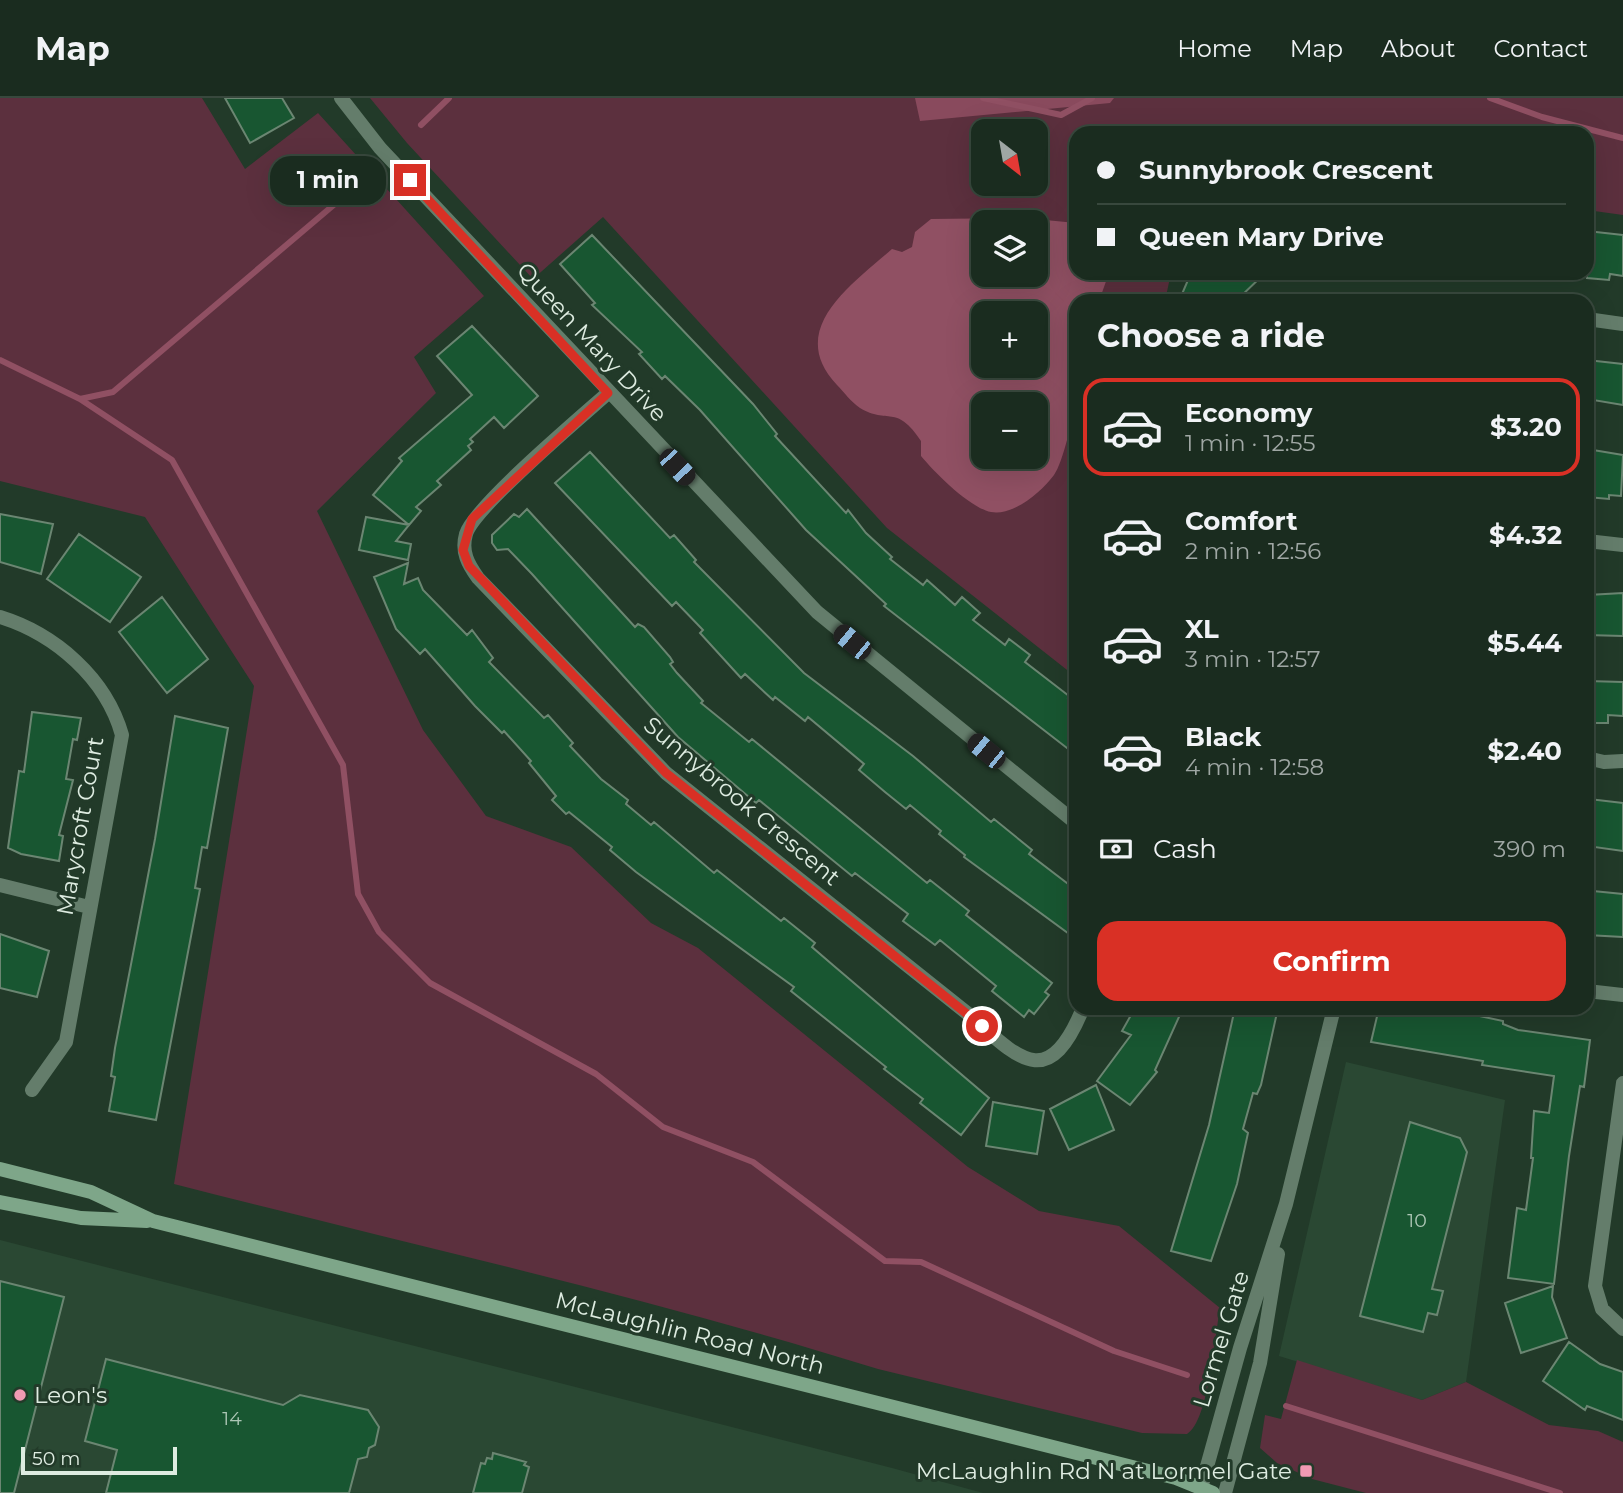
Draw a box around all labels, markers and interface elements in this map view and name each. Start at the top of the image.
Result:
text: Map [35,28,110,68]
text: Home [1177,34,1252,63]
text: Map [1290,34,1343,63]
text: About [1381,34,1455,63]
text: Contact [1493,34,1588,63]
north arrow [971,119,1048,196]
map controls [971,119,1048,469]
text: Sunnybrook Crescent [1139,154,1433,186]
callout: 1 min [270,155,386,204]
route end [394,164,426,196]
text: 1 min [297,166,359,194]
button: layers [971,210,1048,287]
text: Queen Mary Drive [1139,221,1384,253]
street label: Queen Mary Drive [511,257,673,427]
button: + [971,301,1048,378]
text: Choose a ride [1097,316,1325,355]
button: − [971,392,1048,469]
icon: car [1101,396,1164,459]
text: Economy [1185,397,1312,429]
text: $3.20 [1490,411,1562,443]
text: 1 min · 12:55 [1185,429,1315,457]
car [655,444,700,490]
icon: car [1101,504,1164,567]
text: Comfort [1185,505,1297,537]
text: $4.32 [1489,519,1562,551]
text: 2 min · 12:56 [1185,537,1321,565]
icon: car [1101,612,1164,675]
text: XL [1185,613,1219,645]
car [830,621,875,663]
text: $5.44 [1487,627,1562,659]
text: 3 min · 12:57 [1185,645,1320,673]
street label: Sunnybrook Crescent [638,711,846,891]
icon: car [1101,720,1164,783]
text: Black [1185,721,1261,753]
car [964,730,1009,772]
street label: Marycroft Court [51,735,109,917]
text: $2.40 [1487,735,1562,767]
text: 4 min · 12:58 [1185,753,1324,781]
icon: cash [1097,830,1135,868]
text: Cash [1153,833,1217,865]
text: 390 m [1493,835,1566,863]
button: Confirm [1097,921,1566,1001]
route start [966,1010,998,1042]
house number: 10 [1407,1209,1427,1232]
street label: Lormel Gate [1187,1267,1255,1411]
street label: McLaughlin Road North [552,1286,828,1380]
place label: Leon's [34,1381,107,1409]
marker: Leon's [12,1387,28,1403]
house number: 14 [222,1407,242,1430]
scale bar [21,1444,177,1476]
text: 50 m [32,1447,80,1470]
place label: McLaughlin Rd N at Lormel Gate [916,1457,1292,1485]
marker: McLaughlin Rd N at Lormel Gate [1298,1463,1314,1479]

